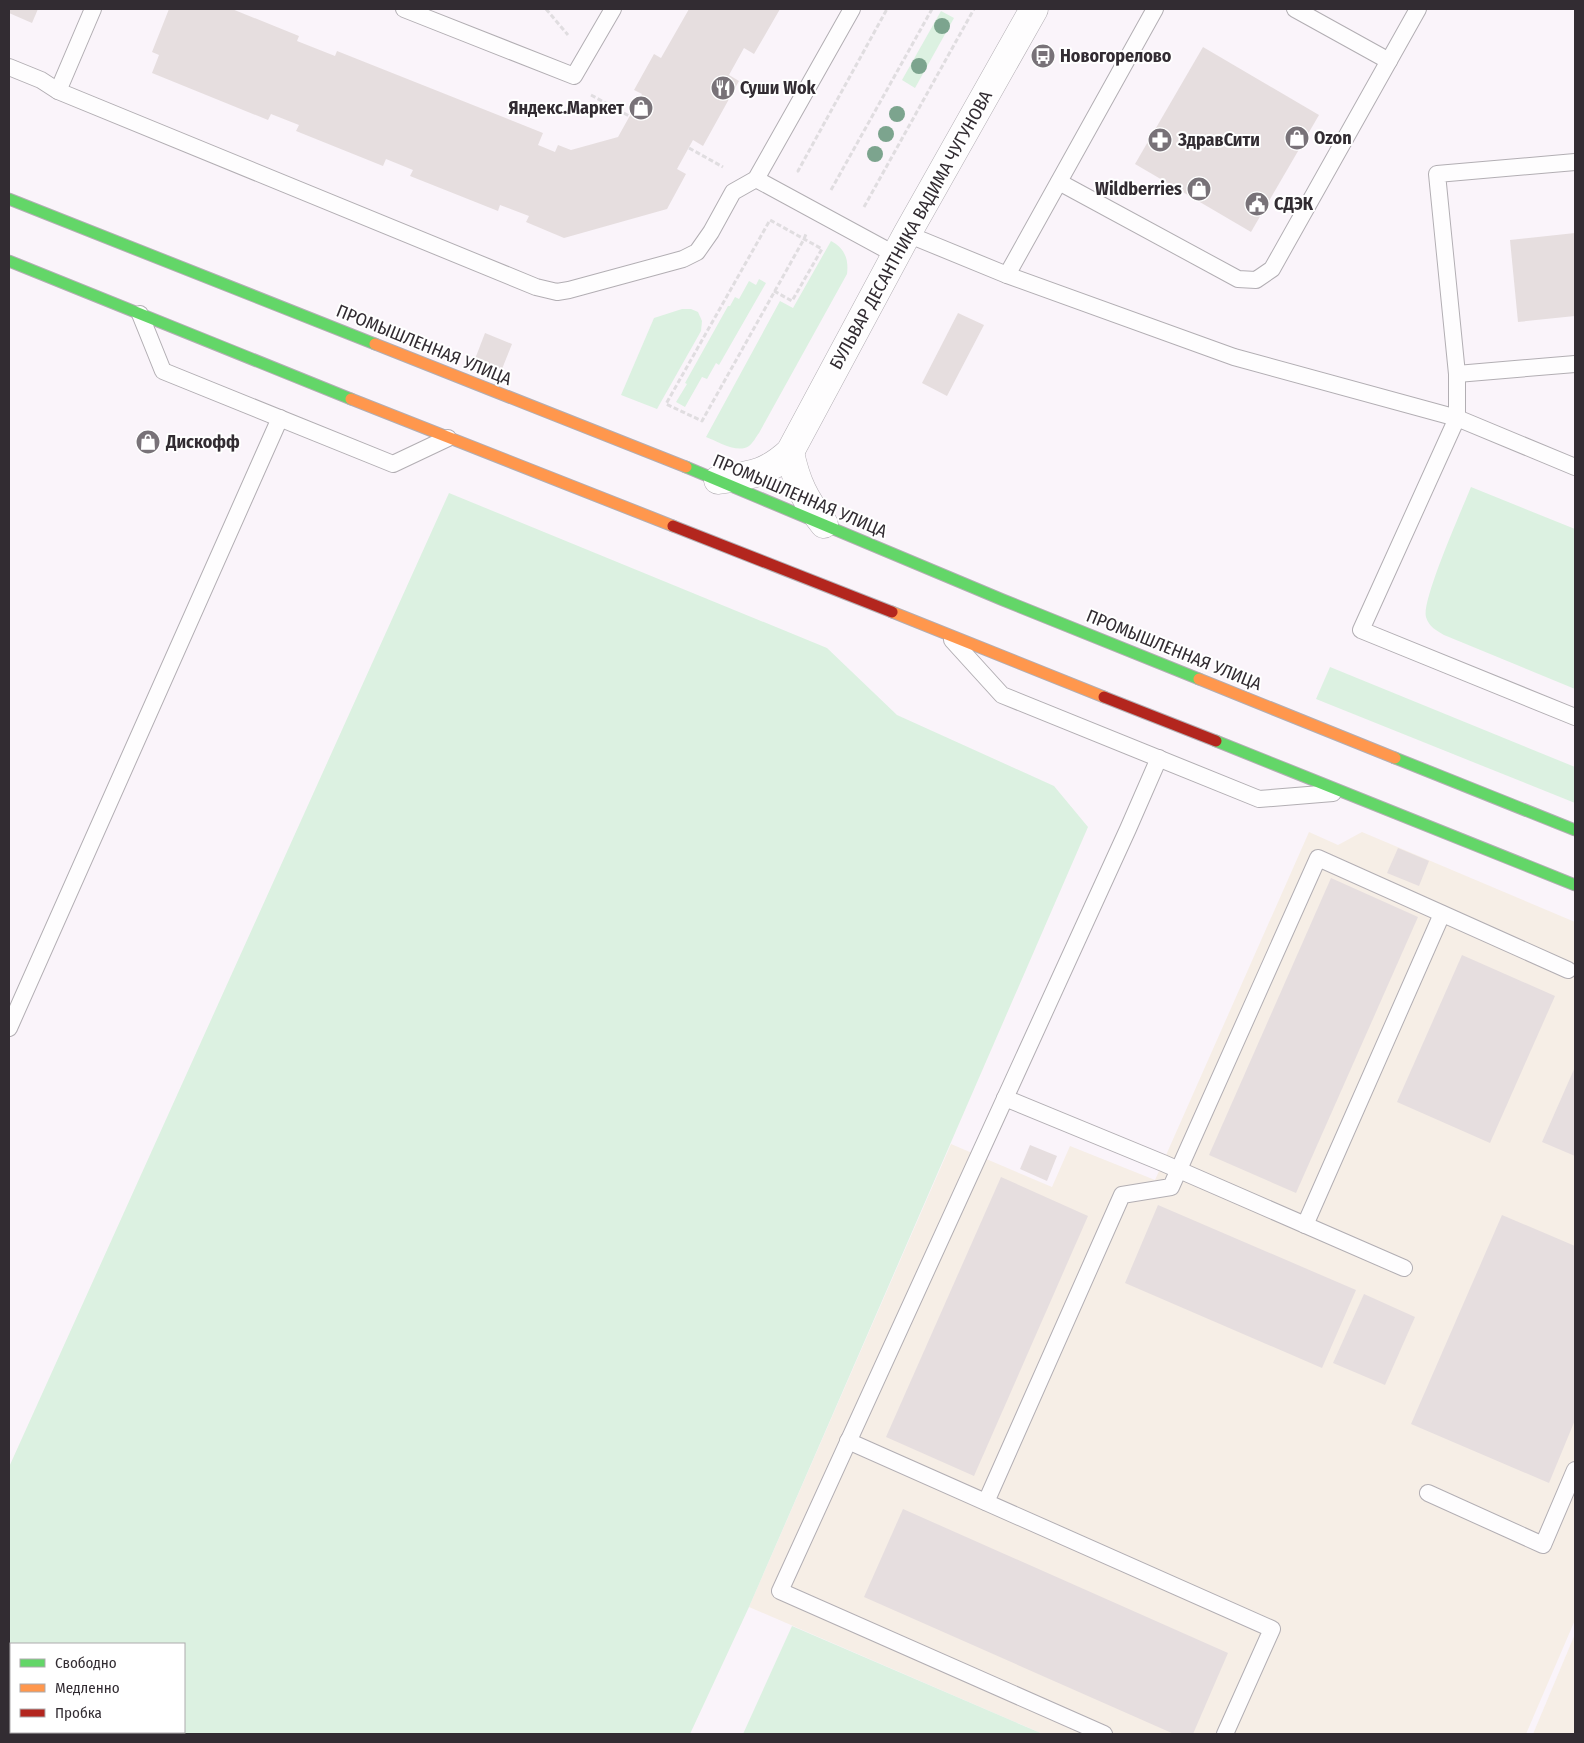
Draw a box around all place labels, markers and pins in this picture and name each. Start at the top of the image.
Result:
bus stop icon: Новогорелово [1030,43,1056,69]
place label: Новогорелово [1060,45,1172,67]
restaurant icon: Суши Wok [710,75,736,101]
place label: Суши Wok [740,77,817,99]
shop icon: Яндекс.Маркет [628,95,654,121]
place label: Яндекс.Маркет [508,97,624,119]
shop icon: Ozon [1284,125,1310,151]
pharmacy icon: ЗдравСити [1147,127,1173,153]
place label: Ozon [1314,127,1352,149]
place label: ЗдравСити [1177,129,1260,151]
shop icon: Wildberries [1186,176,1212,202]
place label: Wildberries [1095,178,1182,200]
public building icon: СДЭК [1244,191,1270,217]
place label: СДЭК [1274,193,1314,215]
shop icon: Дискофф [135,429,161,455]
place label: Дискофф [165,431,240,453]

